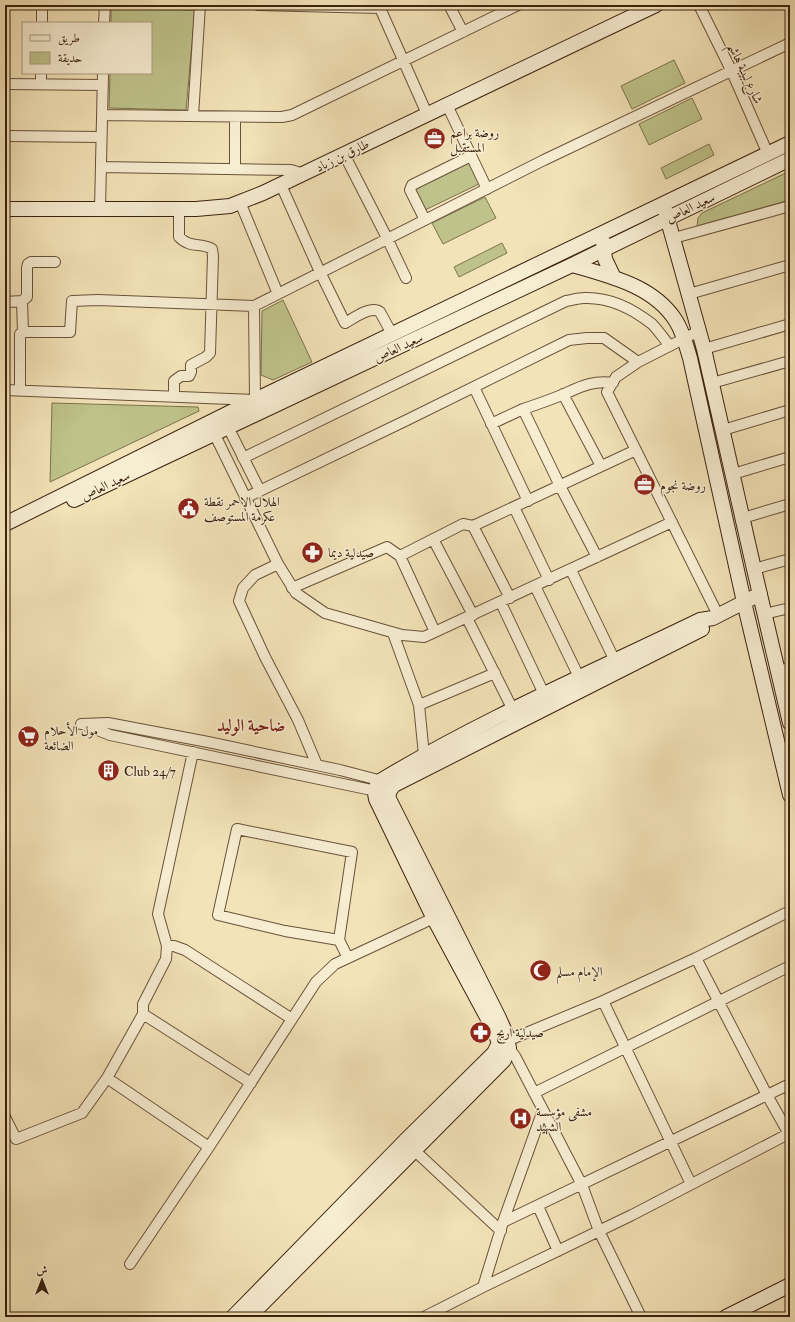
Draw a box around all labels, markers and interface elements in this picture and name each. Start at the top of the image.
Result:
legend [22,22,152,74]
text: طريق [58,31,80,46]
street label: شارع لبيبة هاشم [719,40,766,109]
text: حديقة [58,51,82,66]
place label: روضة براعم المستقبل [450,125,499,157]
office icon: روضة براعم المستقبل [421,126,447,152]
street label: طارق بن زياد [313,136,372,176]
street label: سعيد العاص [663,189,718,227]
street label: سعيد العاص [371,330,426,366]
street label: سعيد العاص [78,467,133,505]
office icon: روضة نجوم [632,472,658,498]
place label: روضة نجوم [660,478,706,497]
place label: الهلال الاحمر نقطة عكرمة المستوصف [204,494,280,525]
public building icon: الهلال الاحمر نقطة عكرمة المستوصف [175,495,201,521]
pharmacy icon: صيدلية ديما [300,539,326,565]
place label: صيدلية ديما [328,545,374,561]
district label: ضاحية الوليد [217,715,285,736]
place label: مول الأحلام الضائعة [44,722,98,754]
supermarket icon: مول الأحلام الضائعة [16,724,42,750]
building icon: Club 24/7 [95,758,121,784]
place label: Club 24/7 [124,764,176,780]
mosque icon: الإمام مسلم [528,958,554,984]
place label: الإمام مسلم [556,964,603,985]
pharmacy icon: صيدلية اريج [468,1019,494,1045]
place label: صيدلية اريج [496,1025,544,1044]
place label: مشفى مؤسسة الشهيد [536,1104,592,1135]
hospital icon: مشفى مؤسسة الشهيد [508,1105,534,1131]
north arrow [22,1260,62,1300]
text: ش [37,1264,48,1277]

